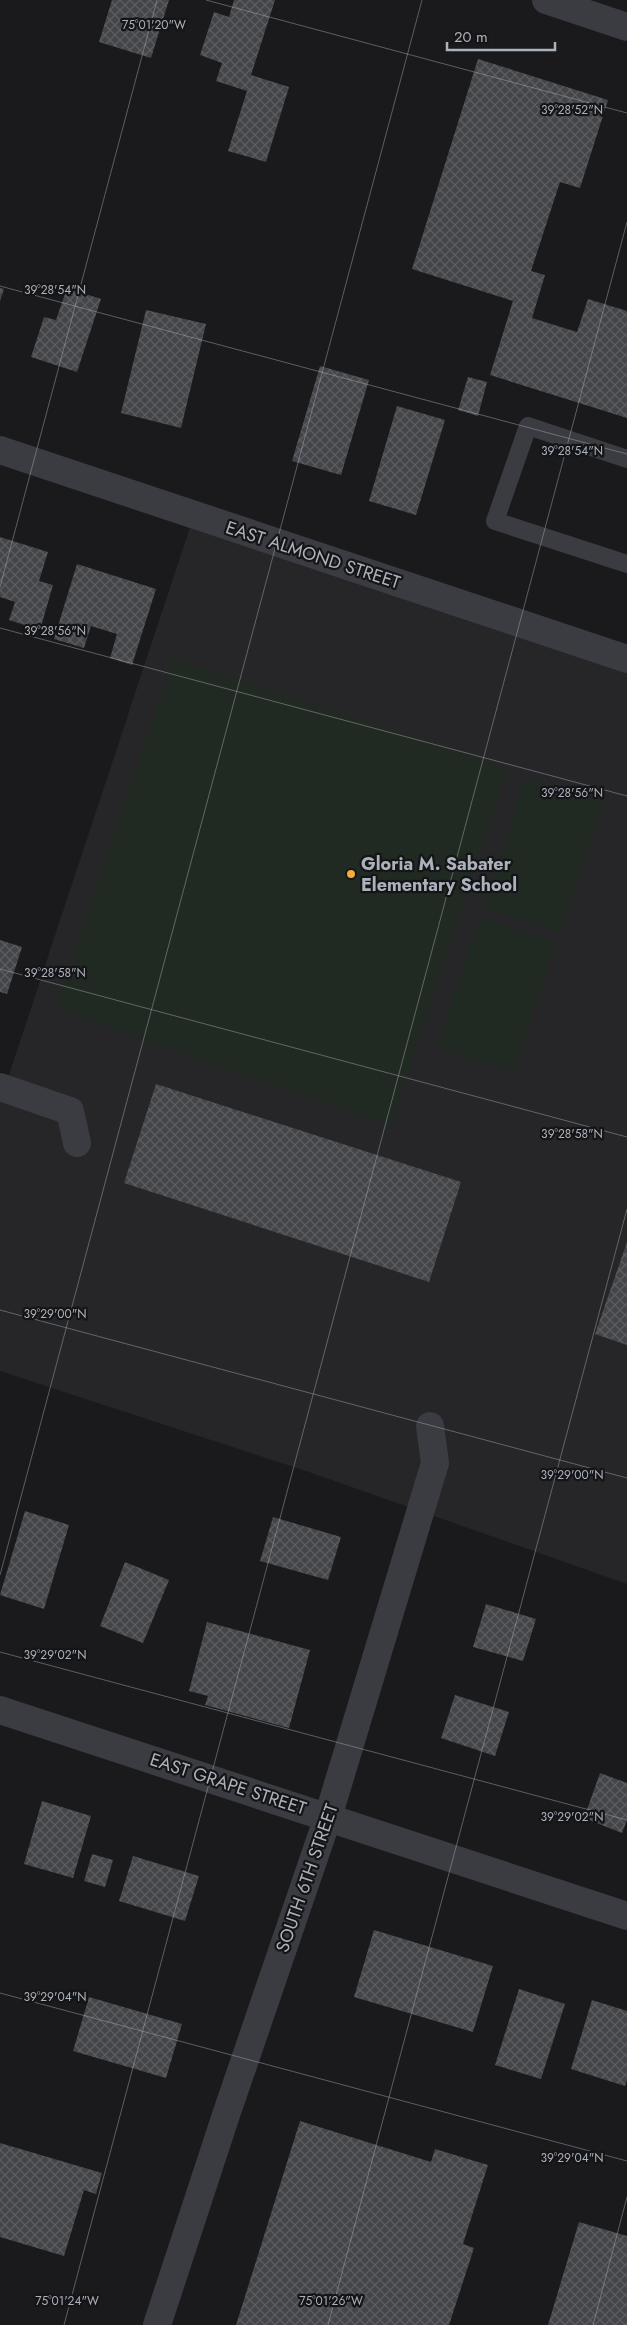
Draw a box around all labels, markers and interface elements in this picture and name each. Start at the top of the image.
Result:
text: 75°01'20"W [122,16,186,34]
scale bar [447,20,554,52]
text: 20 m [454,26,488,48]
text: 39°28'52"N [541,101,603,119]
text: 39°28'54"N [24,281,86,299]
text: 39°28'54"N [541,442,603,460]
street label: EAST ALMOND STREET [222,514,404,596]
text: 39°28'56"N [24,622,86,640]
text: 39°28'56"N [541,784,603,802]
place label: Gloria M. Sabater Elementary School [361,851,517,898]
marker: Gloria M. Sabater Elementary School [345,868,357,880]
text: 39°28'58"N [24,964,86,982]
text: 39°28'58"N [541,1125,603,1143]
text: 39°29'00"N [23,1305,87,1323]
text: 39°29'00"N [540,1466,604,1484]
text: 39°29'02"N [24,1646,86,1664]
street label: EAST GRAPE STREET [146,1746,310,1822]
street label: SOUTH 6TH STREET [269,1800,345,1956]
text: 39°29'02"N [541,1808,603,1826]
text: 39°29'04"N [23,1988,87,2006]
text: 39°29'04"N [540,2149,604,2167]
text: 75°01'24"W [35,2292,99,2310]
text: 75°01'26"W [299,2292,363,2310]

